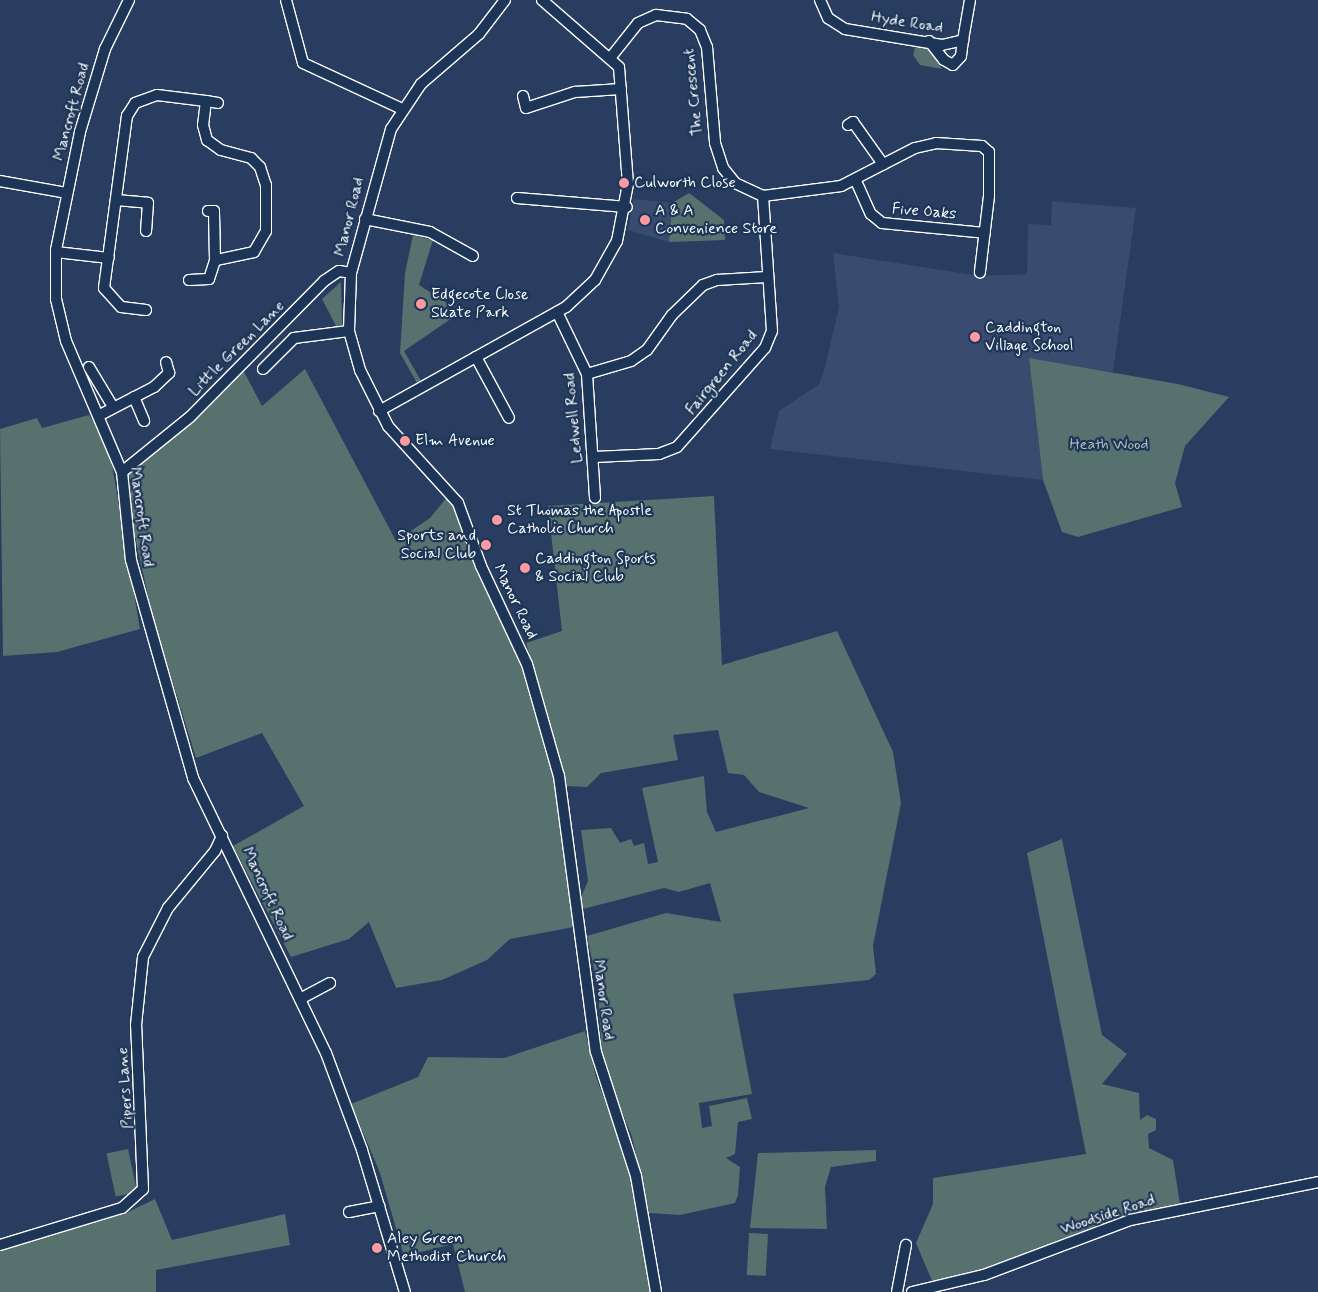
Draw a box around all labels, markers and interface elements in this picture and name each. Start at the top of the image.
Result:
street label: Hyde Road [870,8,944,38]
street label: The Crescent [680,46,708,138]
street label: Mancroft Road [50,61,94,163]
place label: Culworth Close [634,173,736,193]
street label: Manor Road [331,175,369,259]
marker: Culworth Close [618,177,630,189]
street label: Five Oaks [891,200,957,224]
place label: A & A Convenience Store [655,201,778,239]
marker: A & A Convenience Store [639,214,651,226]
place label: Edgecote Close Skate Park [431,285,531,323]
street label: Little Green Lane [185,297,289,401]
marker: Edgecote Close Skate Park [415,298,427,310]
place label: Caddington Village School [985,318,1074,356]
street label: Fairgreen Road [683,328,761,418]
marker: Caddington Village School [969,331,981,343]
street label: Ledwell Road [561,372,587,464]
place label: Elm Avenue [415,431,498,451]
marker: Elm Avenue [399,435,411,447]
park label: Heath Wood [1069,435,1149,455]
street label: Mancroft Road [125,466,157,568]
place label: St Thomas the Apostle Catholic Church [507,501,651,539]
marker: St Thomas the Apostle Catholic Church [491,514,503,526]
place label: Sports and Social Club [401,526,476,564]
marker: Sports and Social Club [480,539,492,551]
place label: Caddington Sports & Social Club [535,549,662,587]
street label: Manor Road [489,561,541,643]
marker: Caddington Sports & Social Club [519,562,531,574]
street label: Mancroft Road [237,845,297,943]
street label: Manor Road [588,958,618,1042]
street label: Pipers Lane [114,1047,138,1129]
street label: Woodside Road [1059,1191,1157,1239]
place label: Aley Green Methodist Church [387,1229,506,1267]
marker: Aley Green Methodist Church [371,1242,383,1254]

